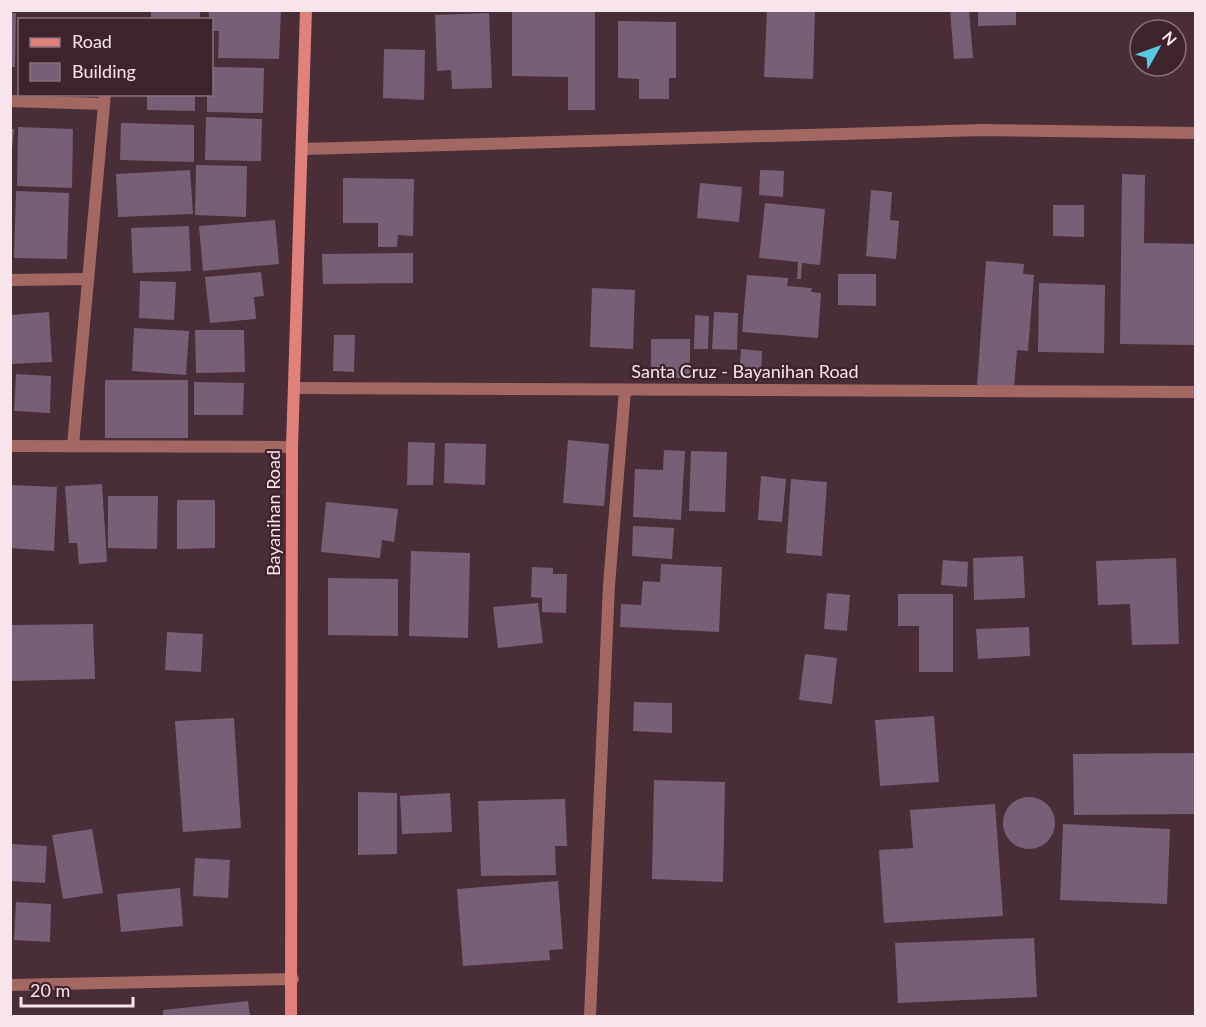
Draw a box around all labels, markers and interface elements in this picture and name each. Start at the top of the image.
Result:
legend [18,18,213,96]
north arrow [1128,18,1188,78]
text: N [1159,27,1181,49]
text: Road [72,30,112,52]
text: Building [72,60,136,82]
street label: Santa Cruz - Bayanihan Road [631,360,859,382]
street label: Bayanihan Road [262,450,284,576]
scale bar [21,970,134,1008]
text: 20 m [30,979,70,1001]

